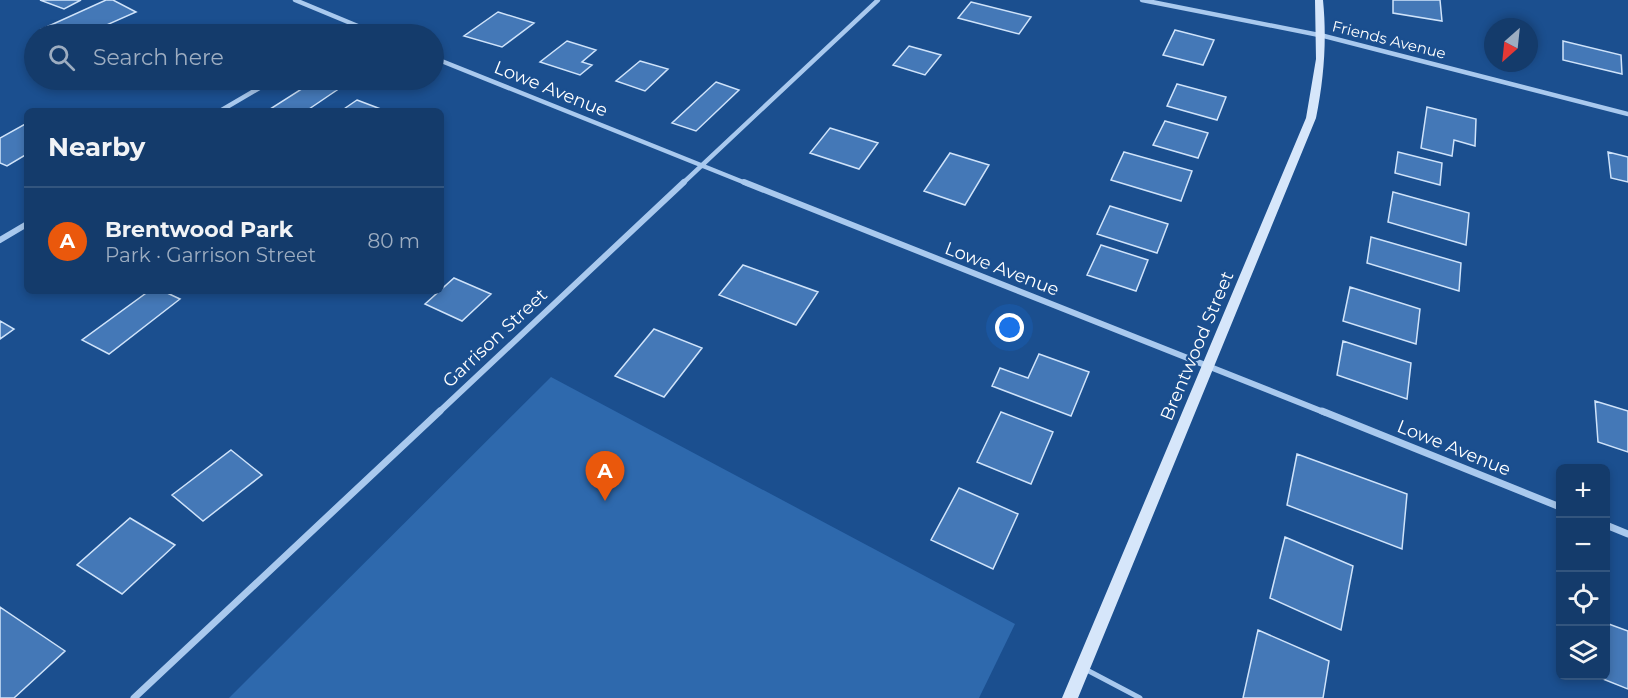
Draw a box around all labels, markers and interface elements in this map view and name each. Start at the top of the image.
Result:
street label: Friends Avenue [1330,16,1448,63]
north arrow [1484,18,1538,72]
search box [24,24,444,90]
icon: search [45,41,78,74]
text: Search here [93,44,224,71]
street label: Lowe Avenue [491,56,611,122]
text: Nearby [48,131,145,163]
text: Brentwood Park [105,216,293,243]
text: A [60,229,75,253]
text: 80 m [368,229,420,253]
street label: Lowe Avenue [942,237,1062,301]
text: Park · Garrison Street [105,243,316,267]
street label: Brentwood Street [1156,268,1238,424]
street label: Garrison Street [438,284,552,392]
your location [995,313,1024,342]
street label: Lowe Avenue [1394,415,1514,481]
pin: A [586,452,624,501]
map controls [1556,464,1610,680]
button: + [1556,464,1610,518]
button: − [1556,518,1610,572]
button: locate [1556,572,1610,626]
button: layers [1556,626,1610,680]

